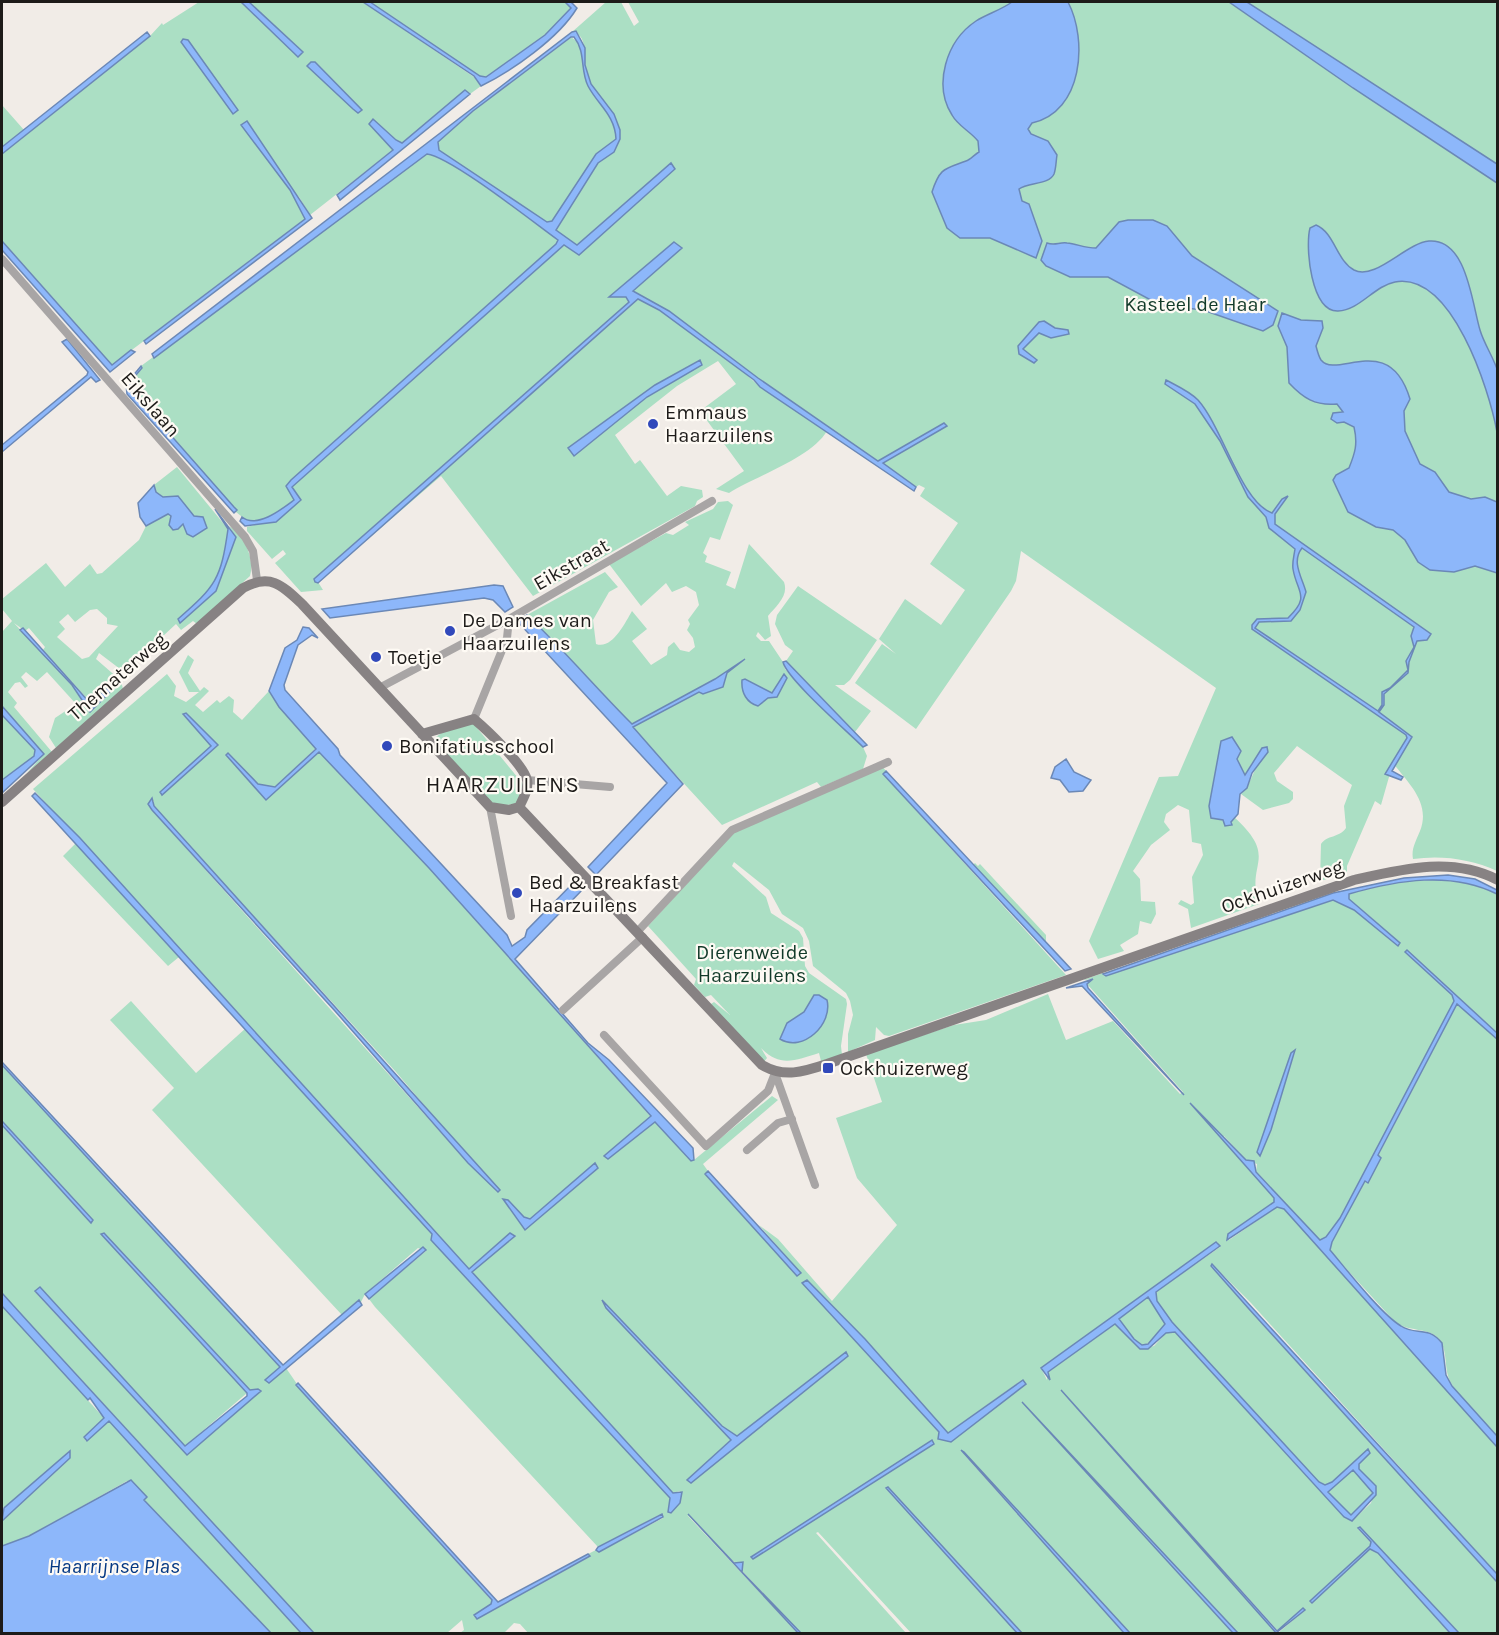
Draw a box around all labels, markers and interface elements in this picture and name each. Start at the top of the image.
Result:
park label: Kasteel de Haar [1124,293,1267,316]
street label: Eikslaan [116,367,185,442]
place label: Emmaus Haarzuilens [665,401,774,447]
marker: Emmaus Haarzuilens [646,417,660,431]
street label: Eikstraat [529,533,613,595]
place label: De Dames van Haarzuilens [462,609,592,655]
marker: De Dames van Haarzuilens [443,624,457,638]
street label: Thematerweg [63,627,171,725]
place label: Toetje [388,646,442,669]
marker: Toetje [369,650,383,664]
place label: Bonifatiusschool [399,735,555,758]
marker: Bonifatiusschool [380,739,394,753]
district label: HAARZUILENS [426,772,580,798]
street label: Ockhuizerweg [1218,855,1346,918]
place label: Bed & Breakfast Haarzuilens [529,871,680,917]
marker: Bed & Breakfast Haarzuilens [510,886,524,900]
park label: Dierenweide Haarzuilens [696,941,808,987]
place label: Ockhuizerweg [840,1057,968,1080]
marker: Ockhuizerweg [821,1061,835,1075]
water label: Haarrijnse Plas [48,1554,180,1578]

